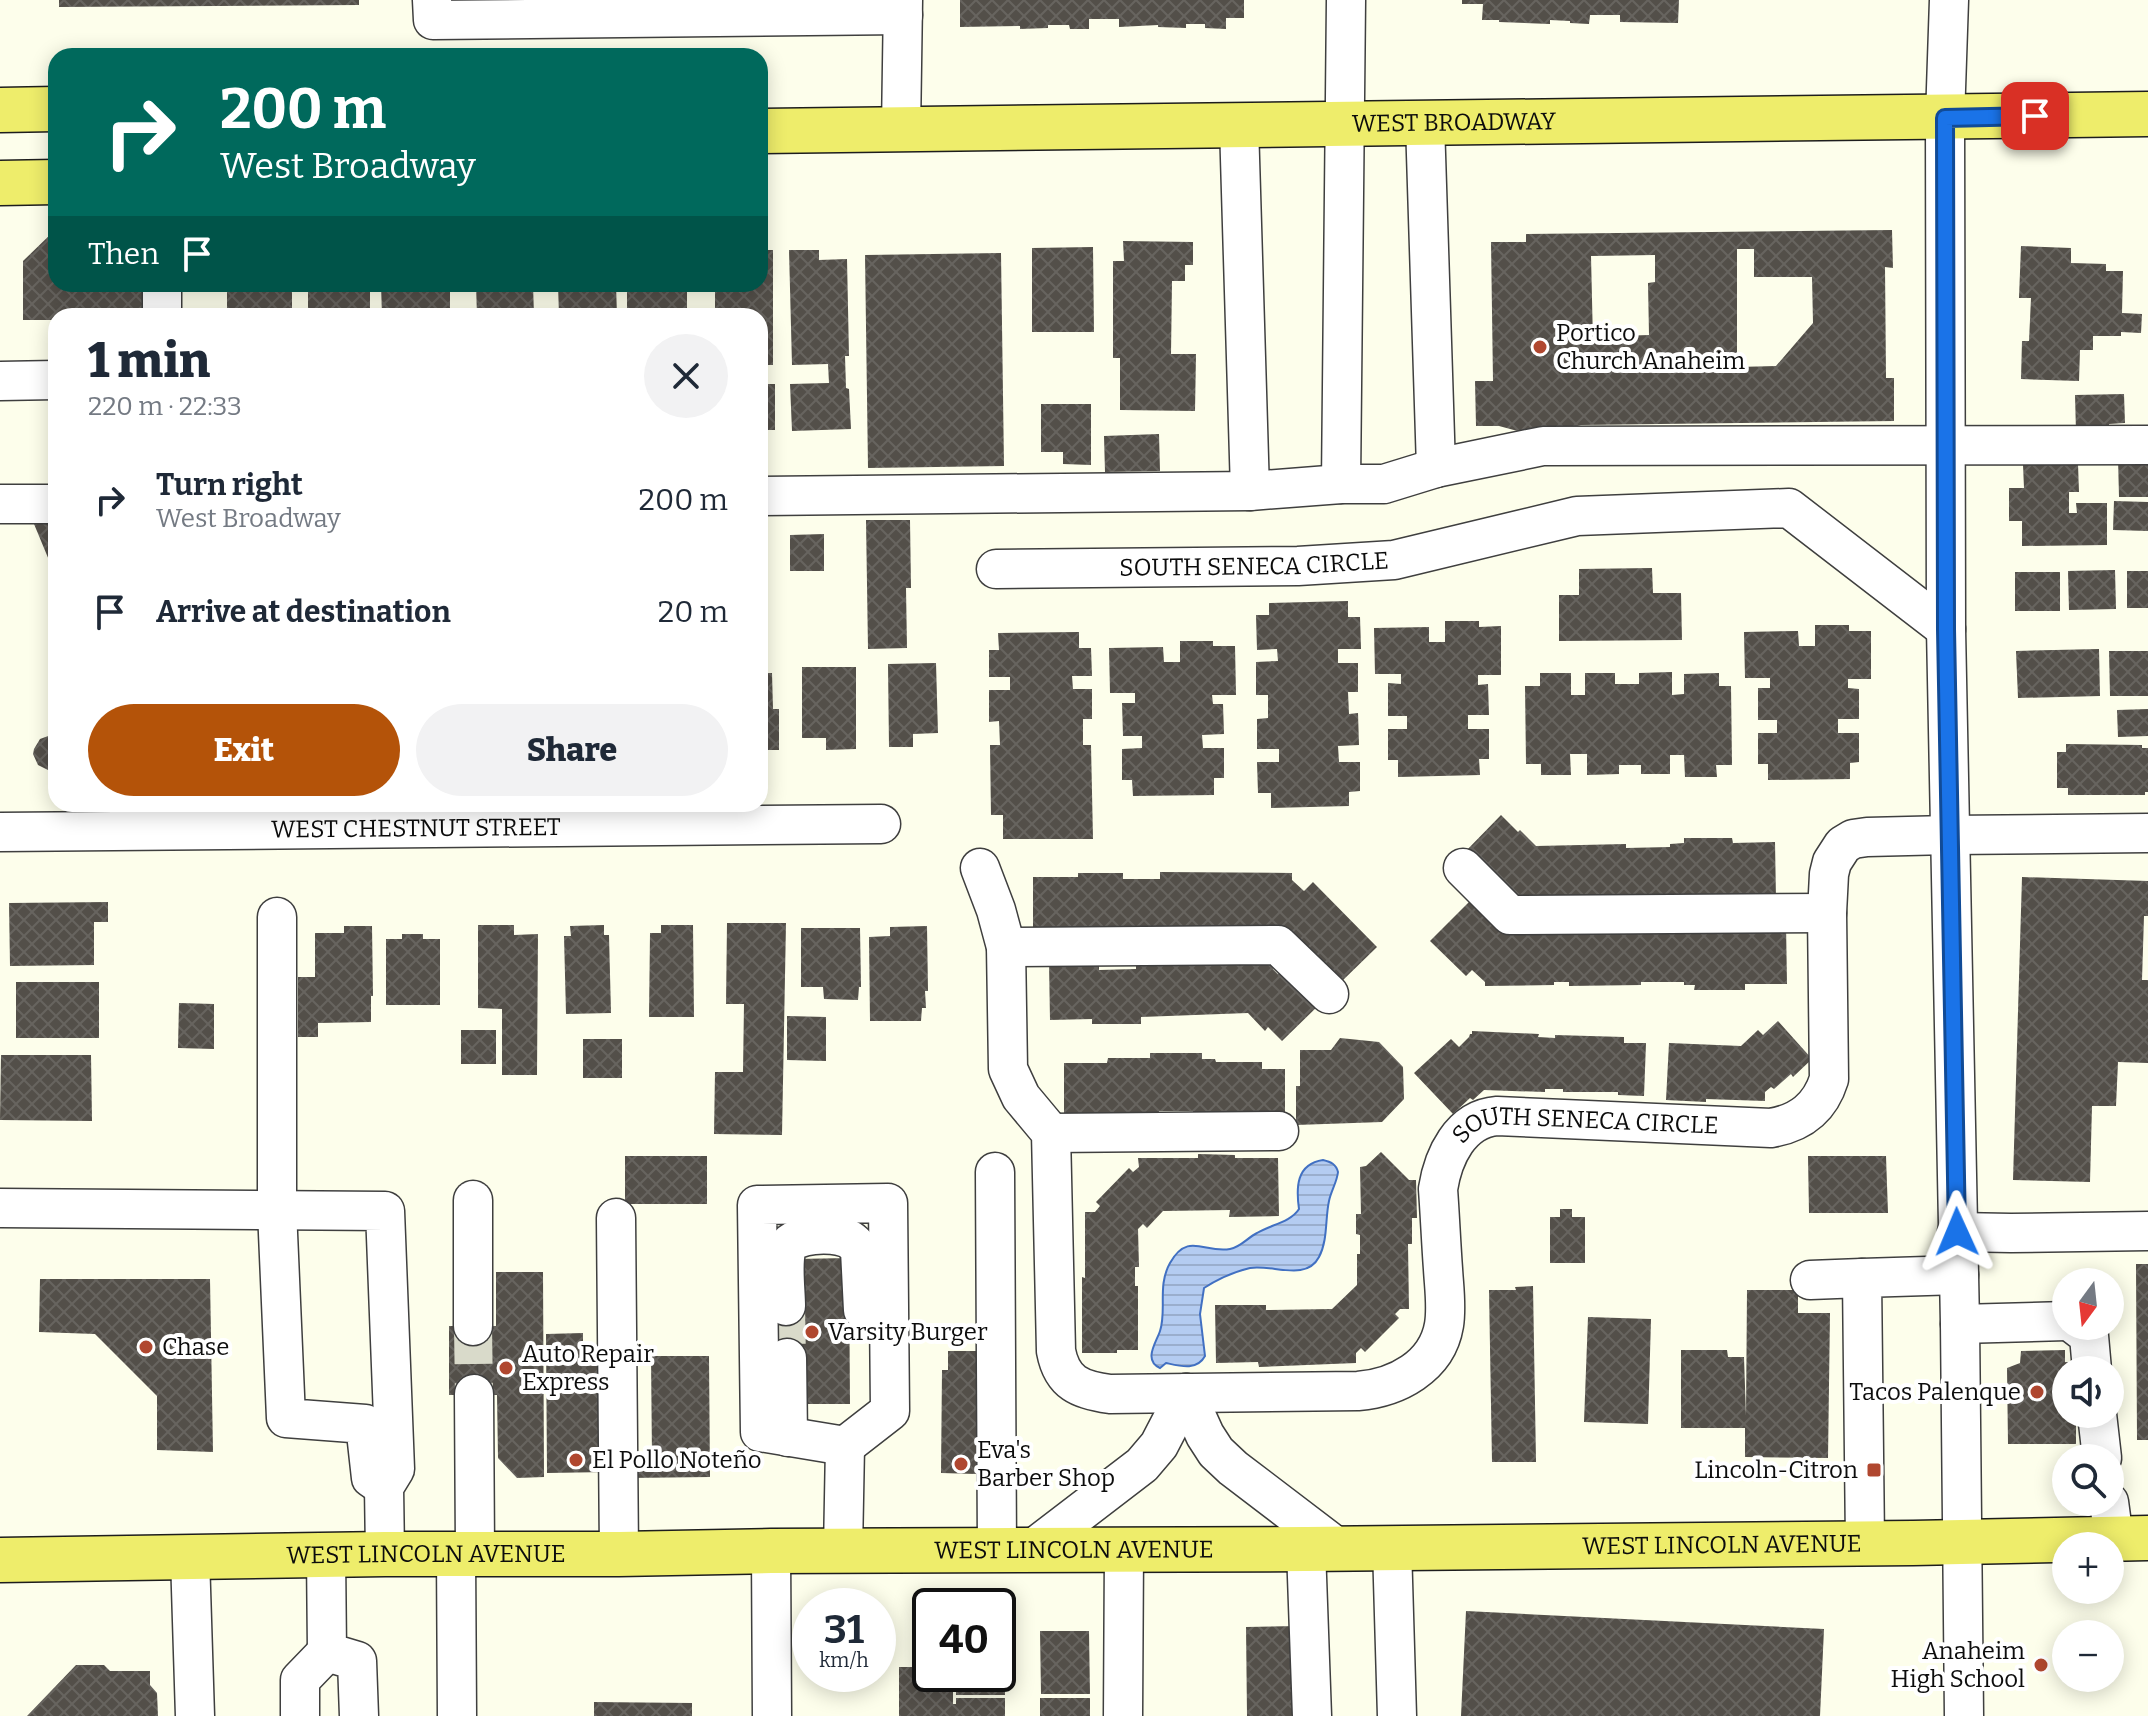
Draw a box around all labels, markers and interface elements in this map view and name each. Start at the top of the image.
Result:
text: 200 m [220,76,386,143]
icon: right [88,80,192,184]
pin [2001,82,2069,150]
icon: arrive [2013,94,2057,138]
street label: WEST BROADWAY [1352,107,1557,138]
text: West Broadway [220,144,476,188]
icon: arrive [175,232,219,276]
text: Then [88,236,159,272]
place label: Portico Church Anaheim [1556,319,1745,375]
text: 1 min [88,332,210,390]
button: close [644,334,728,418]
marker: Portico Church Anaheim [1531,338,1549,356]
text: 220 m · 22:33 [88,391,242,422]
text: Turn right [156,467,303,503]
icon: right [88,478,132,522]
text: 200 m [639,482,728,518]
text: West Broadway [156,503,341,534]
street label: SOUTH SENECA CIRCLE [1119,546,1389,582]
icon: arrive [88,590,132,634]
text: Arrive at destination [156,594,451,630]
text: 20 m [658,594,728,630]
button: Exit [88,704,400,796]
button: Share [416,704,728,796]
street label: WEST CHESTNUT STREET [271,813,561,844]
street label: SOUTH SENECA CIRCLE [1446,1101,1719,1149]
position arrow [1915,1190,1999,1274]
north arrow [2052,1268,2124,1340]
map controls [2052,1268,2124,1692]
place label: Varsity Burger [828,1318,988,1346]
marker: Varsity Burger [803,1323,821,1341]
place label: Chase [162,1333,229,1361]
marker: Chase [137,1338,155,1356]
place label: Auto Repair Express [522,1340,654,1396]
button: sound [2052,1356,2124,1428]
marker: Auto Repair Express [497,1359,515,1377]
place label: Tacos Palenque [1849,1378,2021,1406]
marker: Tacos Palenque [2028,1383,2046,1401]
place label: Eva's Barber Shop [977,1436,1115,1492]
button: search [2052,1444,2124,1516]
place label: El Pollo Noteño [592,1446,762,1474]
marker: El Pollo Noteño [567,1451,585,1469]
marker: Eva's Barber Shop [952,1455,970,1473]
place label: Lincoln-Citron [1694,1456,1858,1484]
marker: Lincoln-Citron [1865,1461,1883,1479]
street label: WEST LINCOLN AVENUE [1582,1530,1862,1560]
button: + [2052,1532,2124,1604]
street label: WEST LINCOLN AVENUE [934,1535,1214,1564]
street label: WEST LINCOLN AVENUE [286,1540,566,1570]
speed limit sign: 40 [912,1588,1016,1692]
text: 31 [824,1606,864,1654]
button: − [2052,1620,2124,1692]
place label: Anaheim High School [1891,1637,2025,1693]
text: km/h [819,1648,869,1672]
marker: Anaheim High School [2032,1656,2050,1674]

